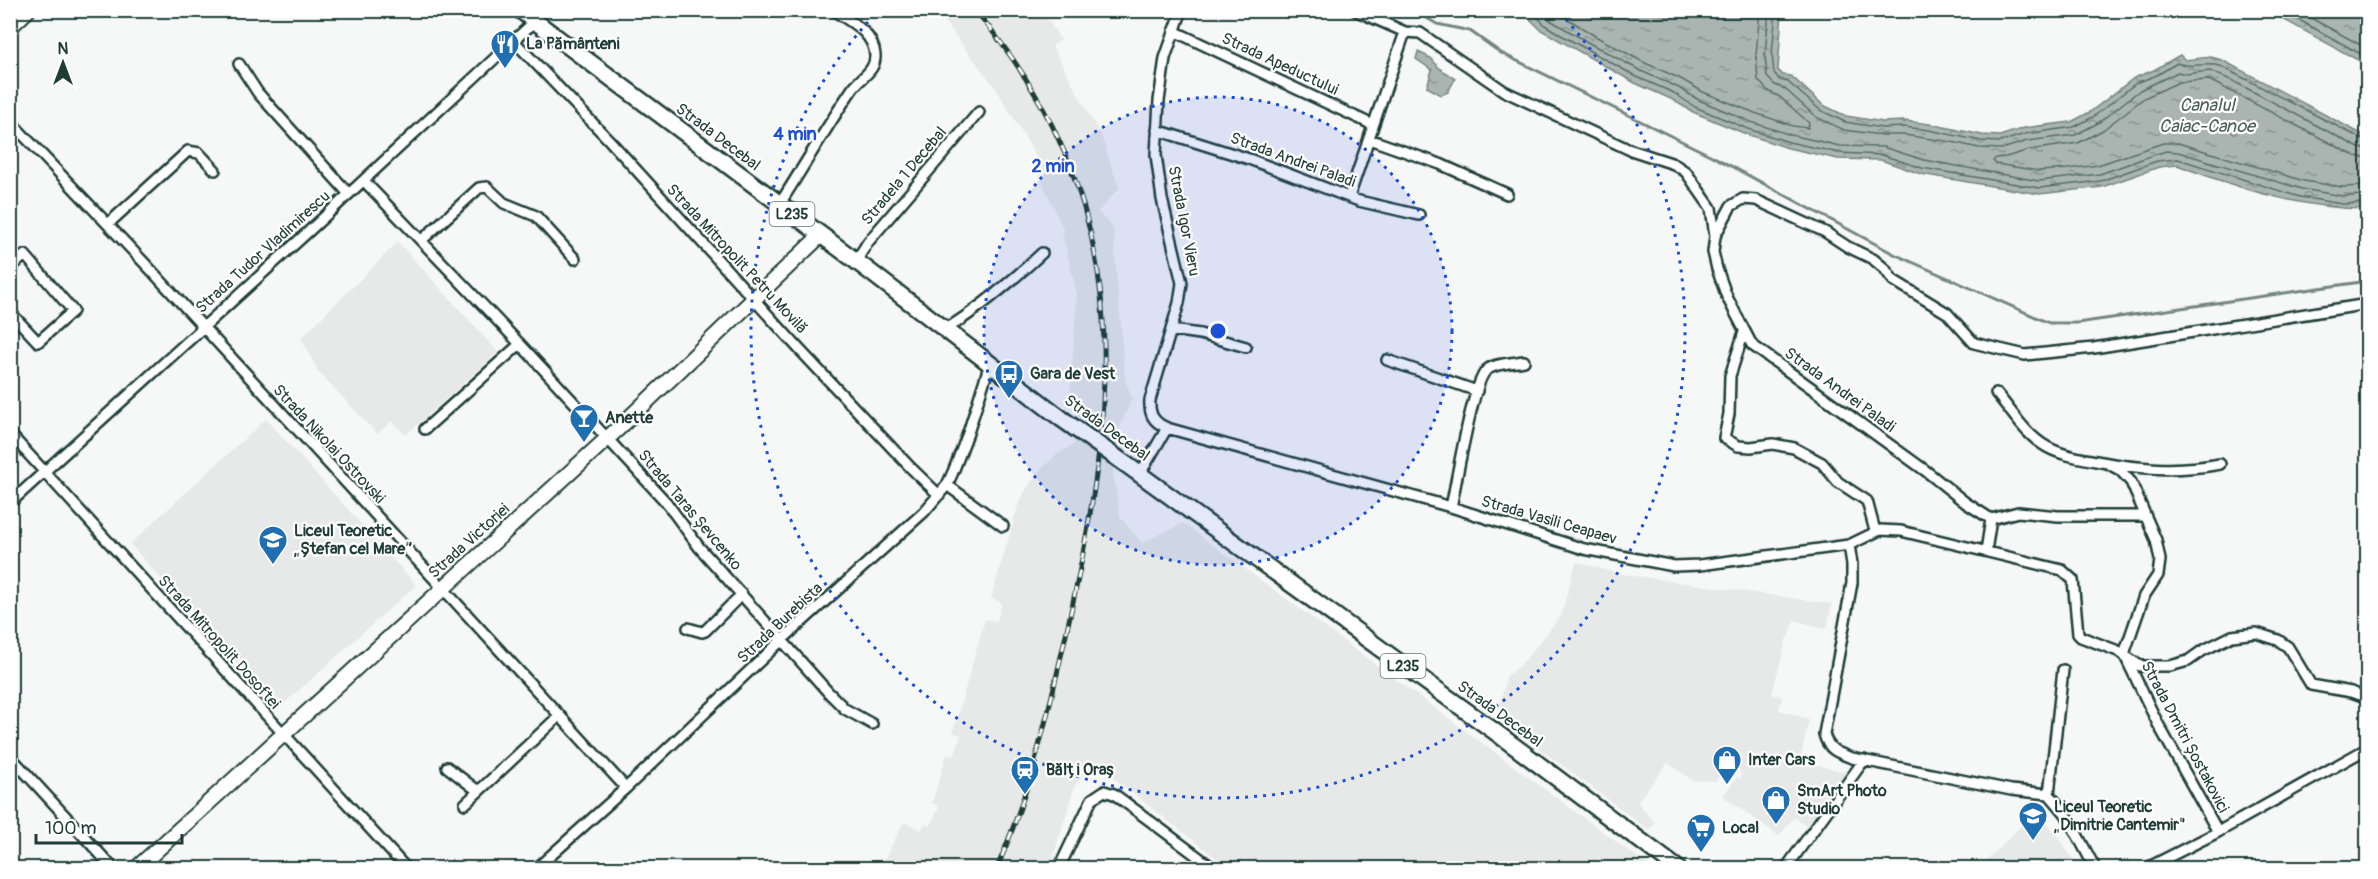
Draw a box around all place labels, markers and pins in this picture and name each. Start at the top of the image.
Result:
restaurant icon: La Pământeni [489,28,521,70]
place label: La Pământeni [526,34,620,54]
centre of rings [1208,321,1228,341]
bus stop icon: Gara de Vest [993,358,1025,400]
place label: Gara de Vest [1030,364,1116,384]
bar icon: Anette [568,402,600,444]
place label: Anette [605,408,654,428]
place label: Liceul Teoretic „Ștefan cel Mare” [294,521,412,559]
school or university icon: Liceul Teoretic „Ștefan cel Mare” [257,524,289,566]
shop icon: Inter Cars [1711,744,1743,786]
place label: Inter Cars [1748,750,1816,770]
station icon: Bălți Oraș [1009,754,1041,796]
place label: Bălți Oraș [1046,760,1116,780]
place label: SmArt Photo Studio [1797,781,1887,819]
shop icon: SmArt Photo Studio [1760,784,1792,826]
place label: Liceul Teoretic „Dimitrie Cantemir" [2054,797,2185,835]
school or university icon: Liceul Teoretic „Dimitrie Cantemir" [2017,800,2049,842]
supermarket icon: Local [1685,812,1717,854]
place label: Local [1722,818,1759,838]

